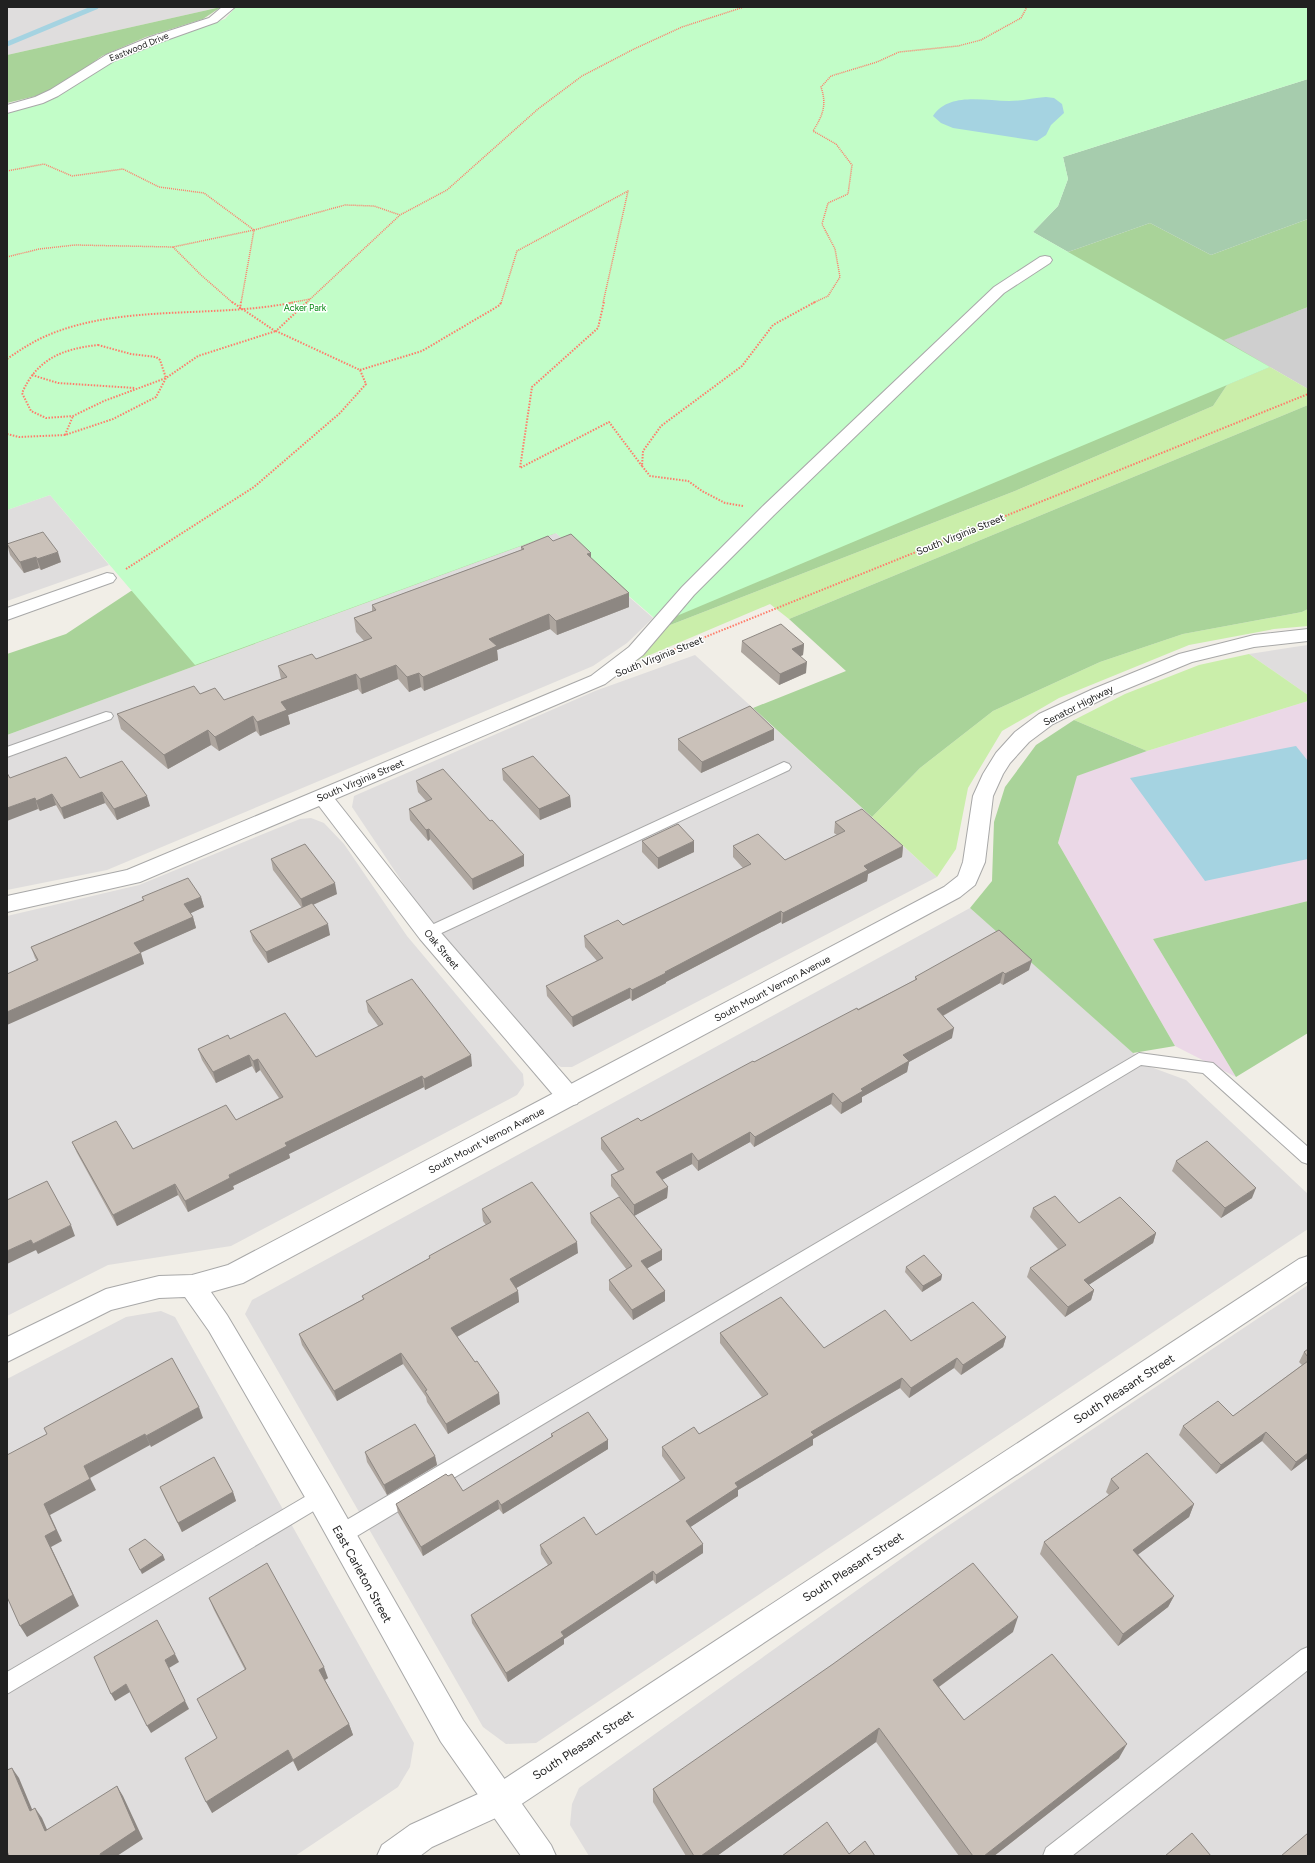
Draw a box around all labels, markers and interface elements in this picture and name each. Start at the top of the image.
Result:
street label: Eastwood Drive [107,30,170,63]
park label: Acker Park [284,302,327,313]
street label: South Virginia Street [914,511,1006,558]
street label: South Virginia Street [613,633,705,680]
street label: Senator Highway [1041,682,1116,729]
street label: South Virginia Street [315,756,406,805]
street label: Oak Street [421,927,462,972]
street label: South Mount Vernon Avenue [712,952,833,1025]
street label: South Mount Vernon Avenue [426,1104,547,1177]
street label: South Pleasant Street [1071,1351,1177,1427]
street label: East Carleton Street [329,1523,395,1625]
street label: South Pleasant Street [800,1529,906,1605]
street label: South Pleasant Street [530,1707,636,1783]

